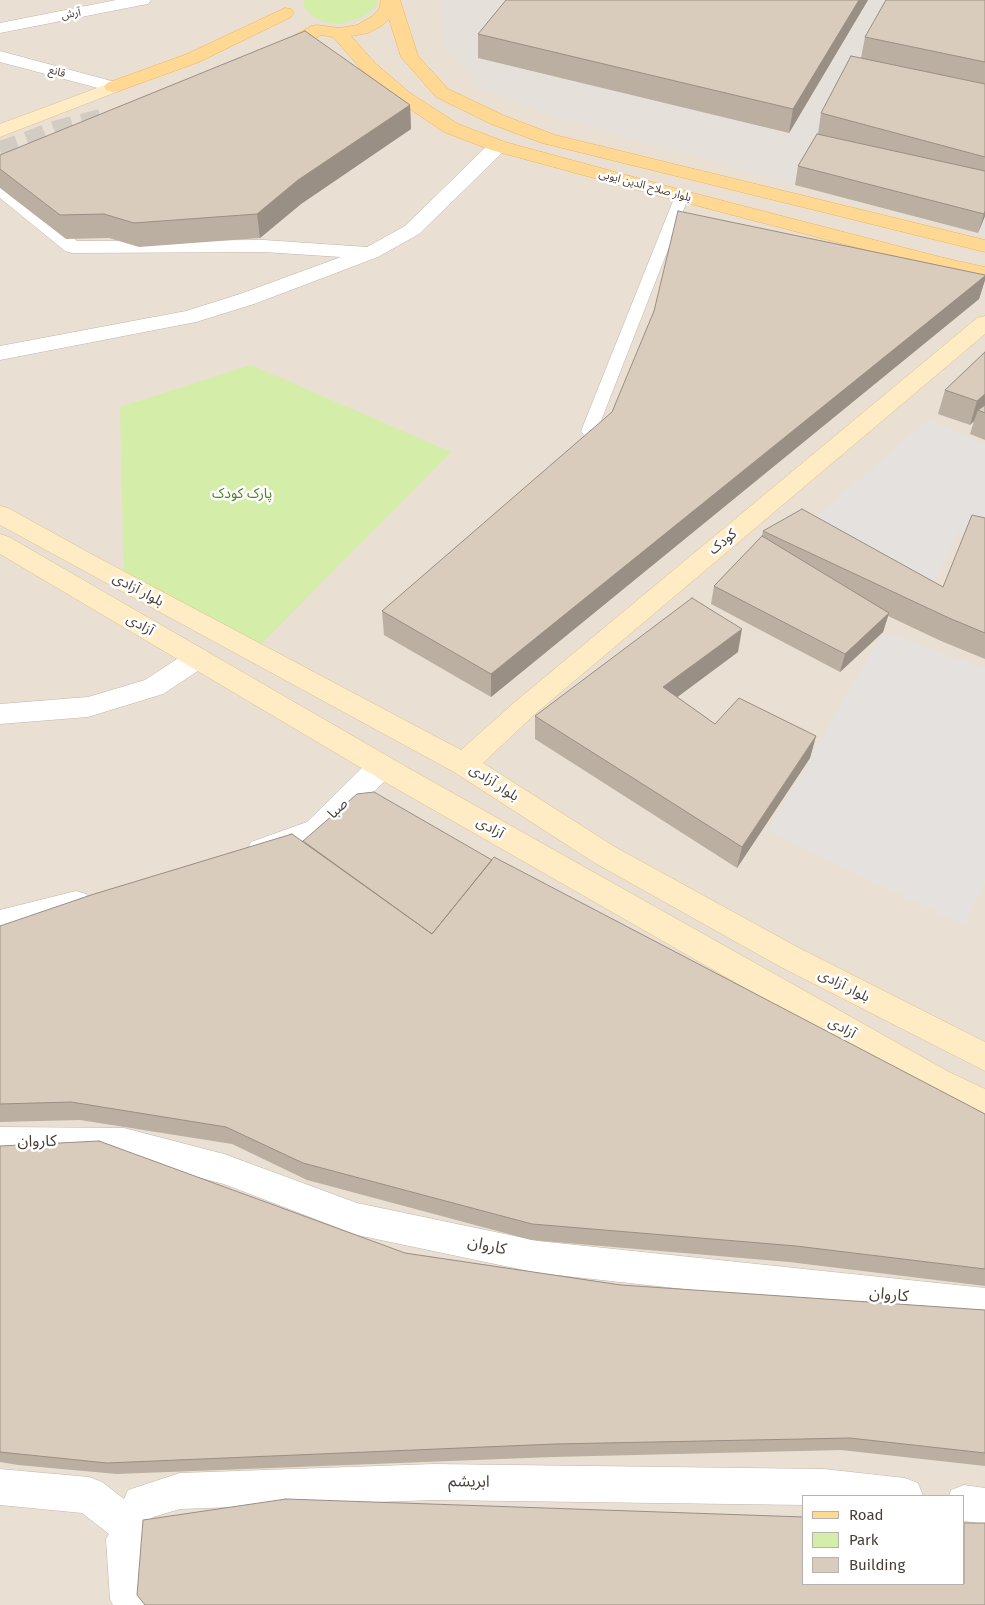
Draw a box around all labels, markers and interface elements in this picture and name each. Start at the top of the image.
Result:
street label: آرش [60,6,82,22]
street label: قانع [47,63,67,81]
street label: بلوار صلاح الدین ایوبی [597,167,693,205]
park label: پارک کودک [212,486,272,502]
street label: کودک [706,525,740,559]
street label: بلوار آزادی [110,570,166,610]
street label: آزادی [123,611,157,639]
street label: بلوار آزادی [466,761,522,805]
street label: صبا [324,795,352,823]
street label: آزادی [473,814,507,842]
street label: بلوار آزادی [815,966,873,1006]
street label: آزادی [825,1014,859,1042]
street label: کاروان [17,1132,57,1152]
street label: کاروان [466,1233,508,1259]
street label: کاروان [869,1283,909,1307]
street label: ابریشم [448,1472,490,1492]
legend [802,1495,965,1585]
text: Road [849,1506,884,1524]
text: Park [849,1531,879,1549]
text: Building [849,1556,905,1574]

